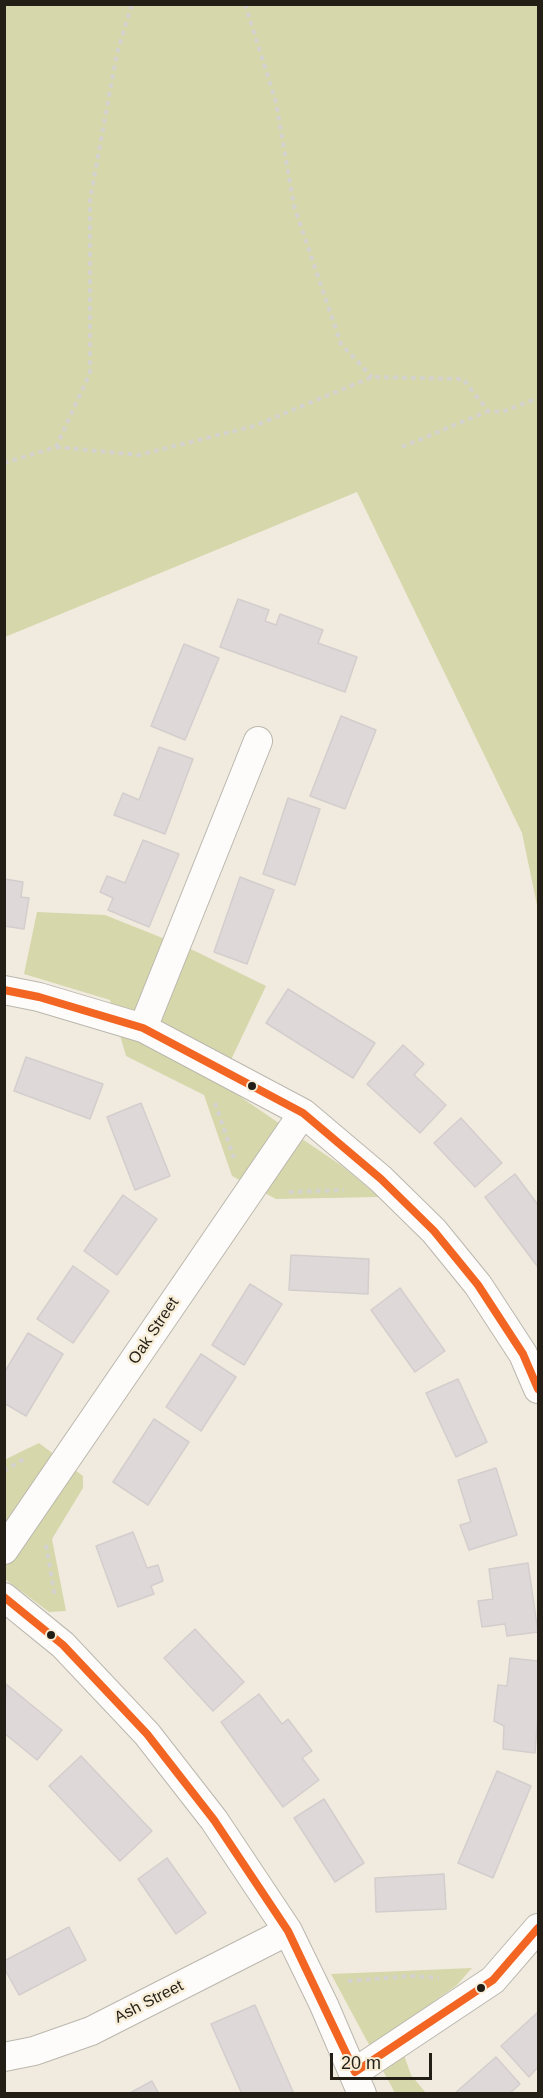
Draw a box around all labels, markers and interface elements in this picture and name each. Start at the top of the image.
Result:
unlabelled marker [246,1080,258,1092]
street label: Oak Street [125,1294,183,1368]
unlabelled marker [45,1629,57,1641]
street label: Ash Street [111,1976,187,2028]
unlabelled marker [475,1982,487,1994]
scale bar [333,2041,435,2079]
text: 20 m [341,2053,381,2073]

